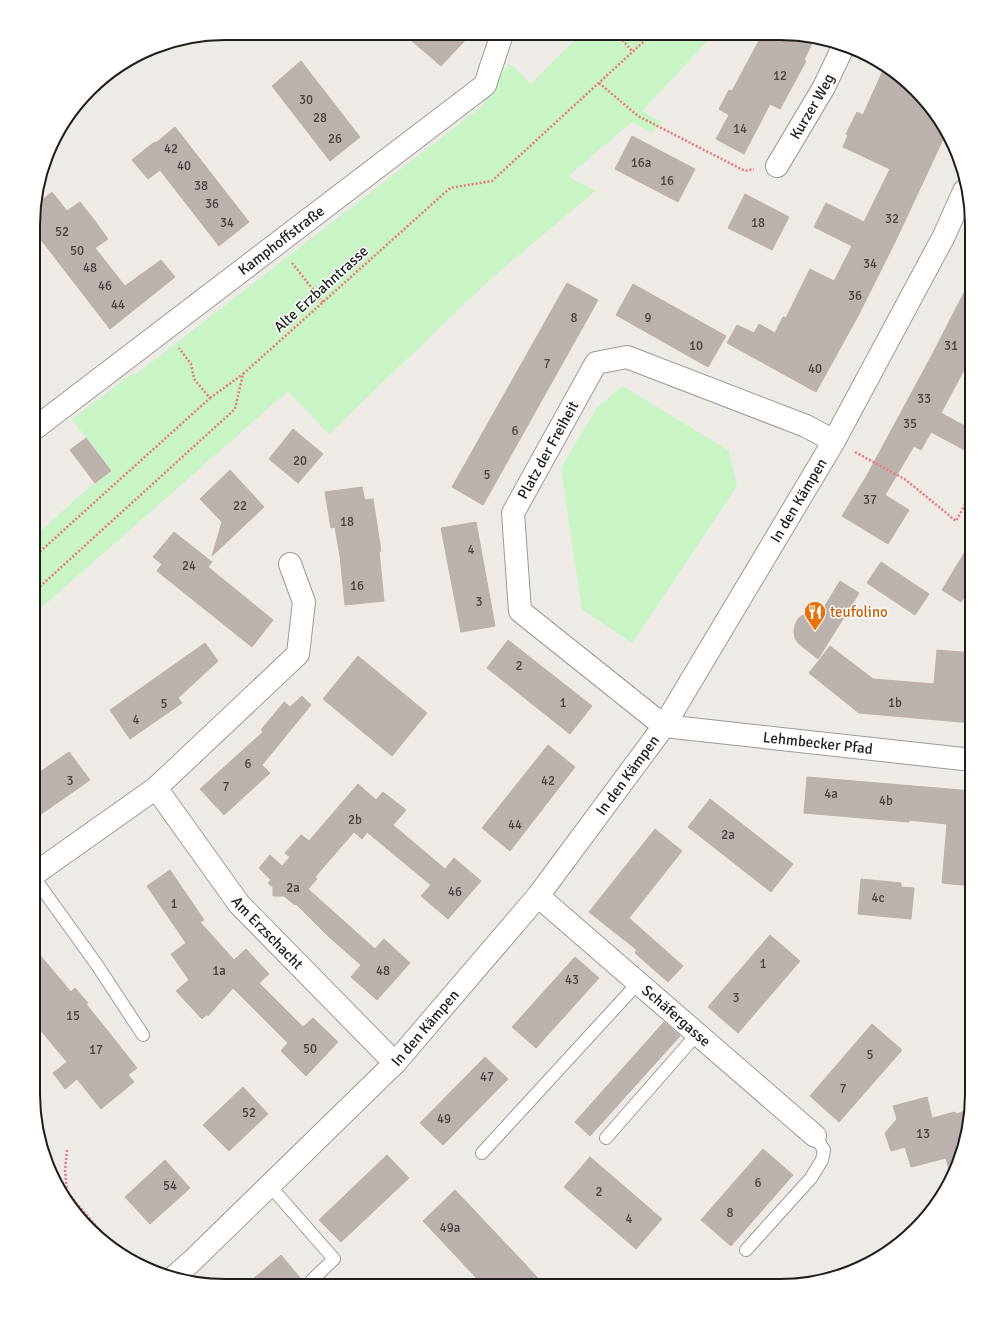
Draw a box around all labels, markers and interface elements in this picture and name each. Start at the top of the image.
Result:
house number: 12 [773,68,787,84]
street label: Kurzer Weg [786,71,838,143]
house number: 30 [299,92,313,108]
house number: 28 [313,110,327,126]
house number: 14 [733,121,747,137]
house number: 26 [328,131,342,147]
house number: 42 [164,141,178,157]
house number: 16a [631,155,651,171]
house number: 40 [177,158,191,174]
house number: 16 [660,173,674,189]
house number: 38 [194,178,208,194]
house number: 36 [205,196,219,212]
street label: Kamphoffstraße [235,202,328,279]
house number: 32 [885,211,899,227]
house number: 34 [220,215,234,231]
house number: 18 [751,215,765,231]
house number: 52 [55,224,69,240]
street label: Alte Erzbahntrasse [270,242,372,336]
house number: 50 [70,243,84,259]
house number: 34 [863,256,877,272]
house number: 48 [83,260,97,276]
house number: 46 [98,278,112,294]
house number: 36 [848,288,862,304]
house number: 44 [111,297,125,313]
house number: 8 [570,310,578,326]
house number: 9 [644,310,652,326]
house number: 10 [689,338,703,354]
house number: 31 [944,338,958,354]
house number: 7 [543,356,551,372]
house number: 40 [808,361,822,377]
house number: 33 [917,391,931,407]
street label: Platz der Freiheit [514,398,582,502]
house number: 35 [903,416,917,432]
house number: 6 [511,423,519,439]
house number: 20 [293,453,307,469]
street label: In den Kämpen [766,455,831,546]
house number: 5 [483,467,491,483]
house number: 37 [863,492,877,508]
house number: 22 [233,498,247,514]
house number: 18 [340,514,354,530]
house number: 4 [467,542,475,558]
house number: 24 [182,558,196,574]
house number: 16 [350,578,364,594]
house number: 3 [475,594,483,610]
restaurant icon: teufolino [802,599,828,632]
place label: teufolino [830,603,888,621]
house number: 2 [515,658,523,674]
house number: 1 [559,695,567,711]
house number: 1b [888,695,902,711]
house number: 5 [160,696,168,712]
house number: 4 [132,712,140,728]
street label: Lehmbecker Pfad [762,728,874,758]
street label: In den Kämpen [592,732,663,819]
house number: 6 [244,756,252,772]
house number: 3 [66,773,74,789]
house number: 42 [541,773,555,789]
house number: 7 [222,779,230,795]
house number: 4a [824,786,838,802]
house number: 4b [879,793,893,809]
house number: 2b [348,812,362,828]
house number: 44 [508,817,522,833]
house number: 2a [721,827,735,843]
house number: 2a [286,880,300,896]
house number: 46 [448,884,462,900]
house number: 4c [871,890,885,906]
street label: Am Erzschacht [227,893,307,973]
house number: 1 [170,896,178,912]
house number: 1 [759,956,767,972]
house number: 1a [212,963,226,979]
house number: 48 [376,963,390,979]
house number: 43 [565,972,579,988]
street label: Schäfergasse [638,981,714,1051]
street label: In den Kämpen [387,986,463,1070]
house number: 3 [732,990,740,1006]
house number: 15 [66,1008,80,1024]
house number: 50 [303,1041,317,1057]
house number: 17 [89,1042,103,1058]
house number: 5 [866,1047,874,1063]
house number: 47 [480,1069,494,1085]
house number: 7 [839,1081,847,1097]
house number: 52 [242,1105,256,1121]
house number: 49 [437,1111,451,1127]
house number: 13 [916,1126,930,1142]
house number: 6 [754,1175,762,1191]
house number: 54 [163,1178,177,1194]
house number: 2 [595,1184,603,1200]
house number: 8 [726,1205,734,1221]
house number: 4 [625,1211,633,1227]
house number: 49a [440,1220,460,1236]

